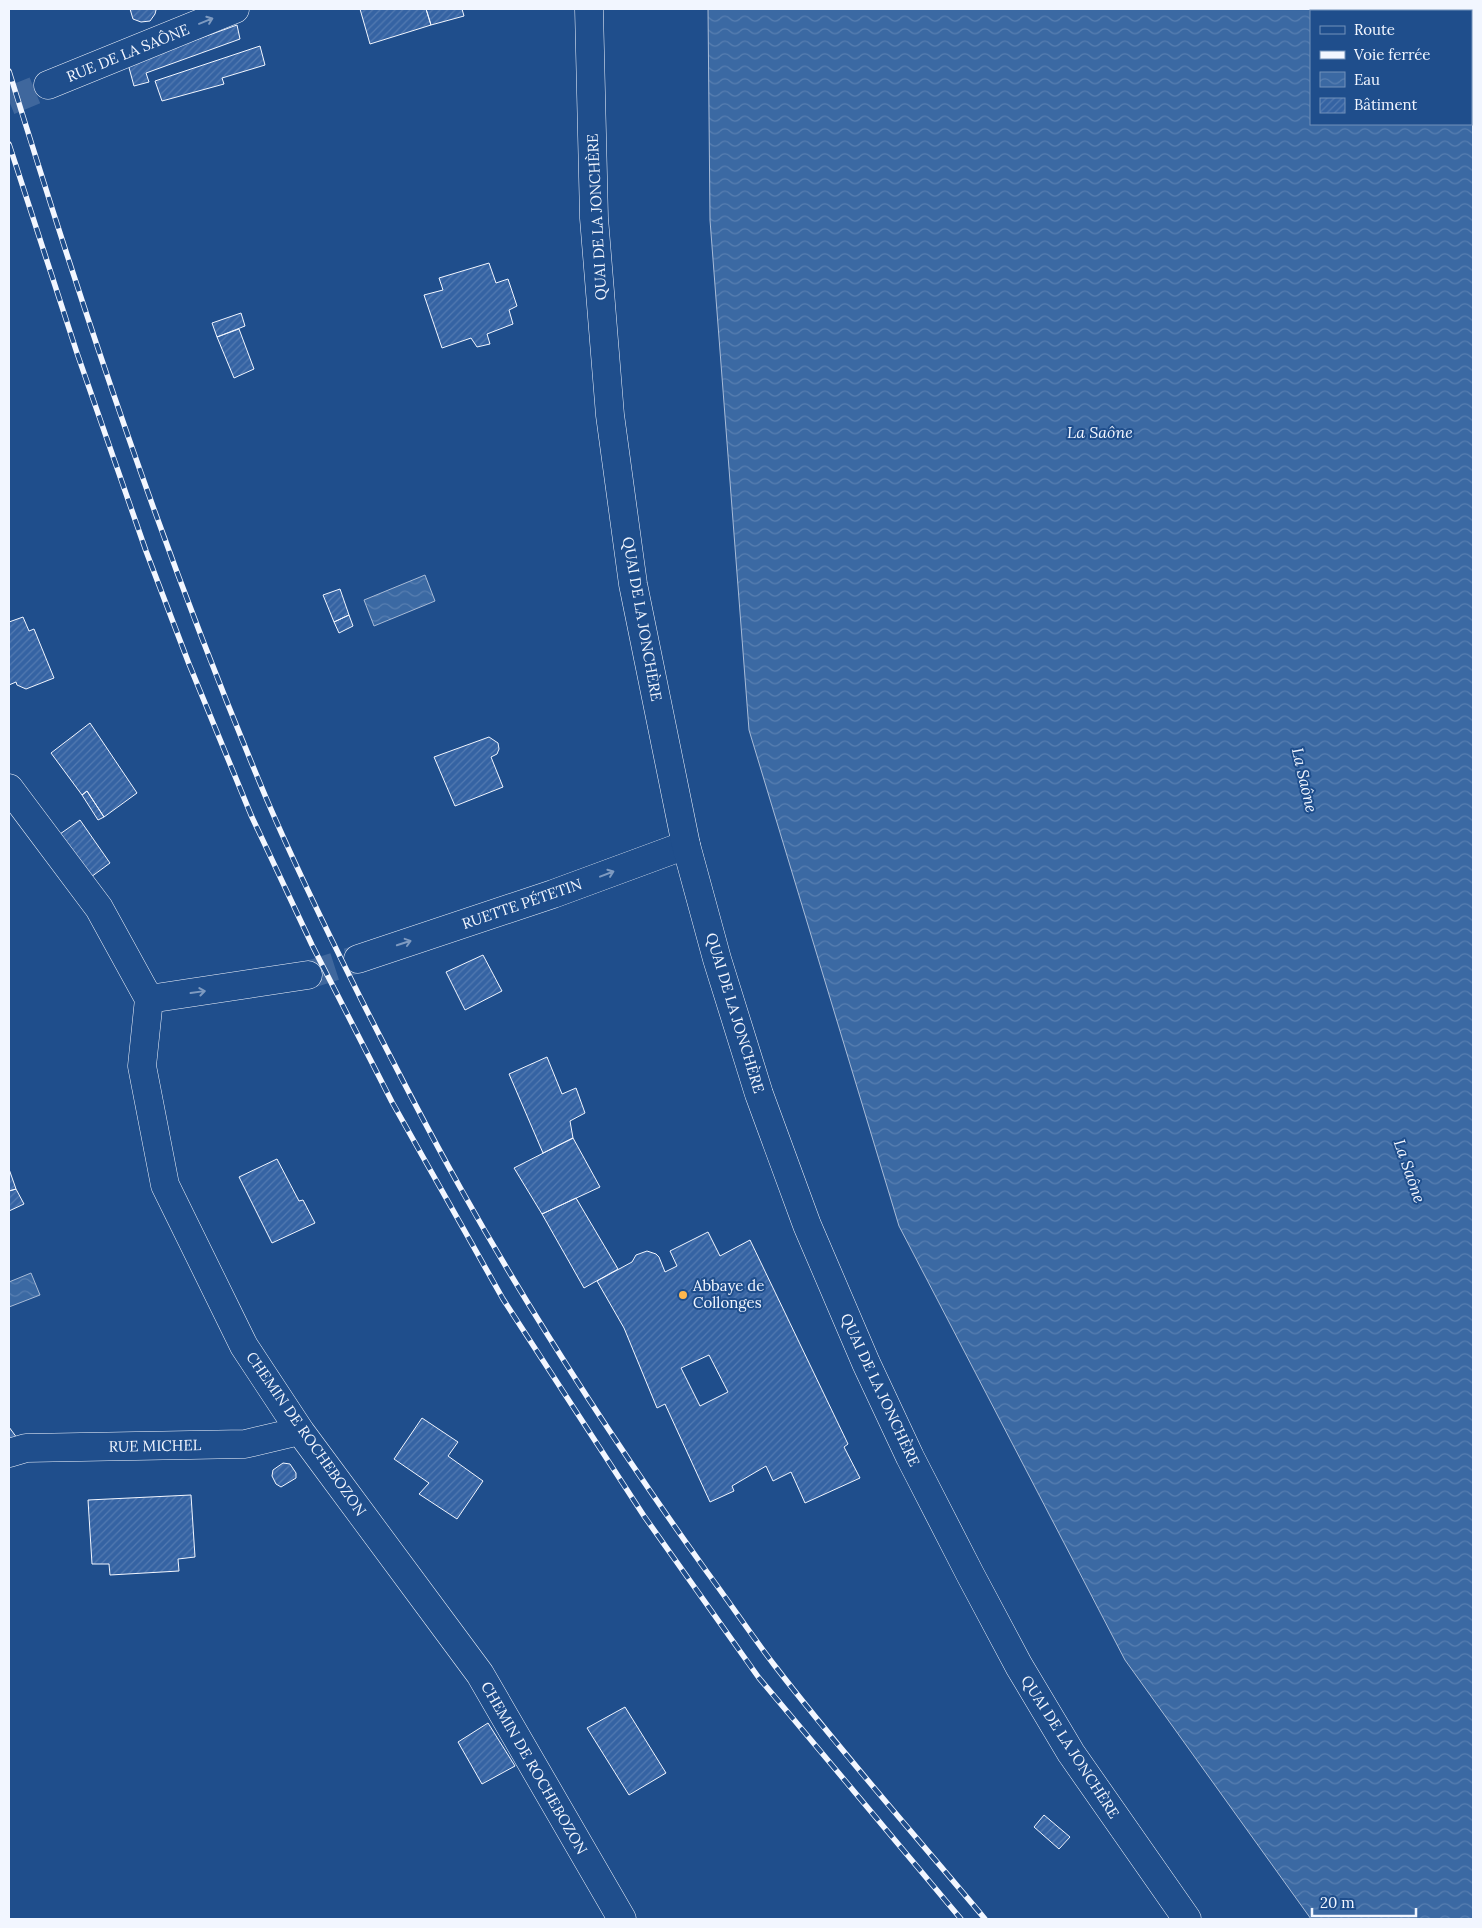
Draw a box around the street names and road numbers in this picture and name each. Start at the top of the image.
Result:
street label: RUE DE LA SAÔNE [64,19,192,86]
street label: QUAI DE LA JONCHÈRE [583,133,610,301]
street label: QUAI DE LA JONCHÈRE [619,535,666,703]
street label: RUETTE PÉTETIN [459,874,584,933]
street label: QUAI DE LA JONCHÈRE [702,930,769,1095]
street label: QUAI DE LA JONCHÈRE [837,1310,924,1469]
street label: CHEMIN DE ROCHEBOZON [242,1348,371,1520]
street label: RUE MICHEL [108,1435,202,1456]
street label: QUAI DE LA JONCHÈRE [1017,1672,1124,1822]
street label: CHEMIN DE ROCHEBOZON [477,1678,592,1858]

